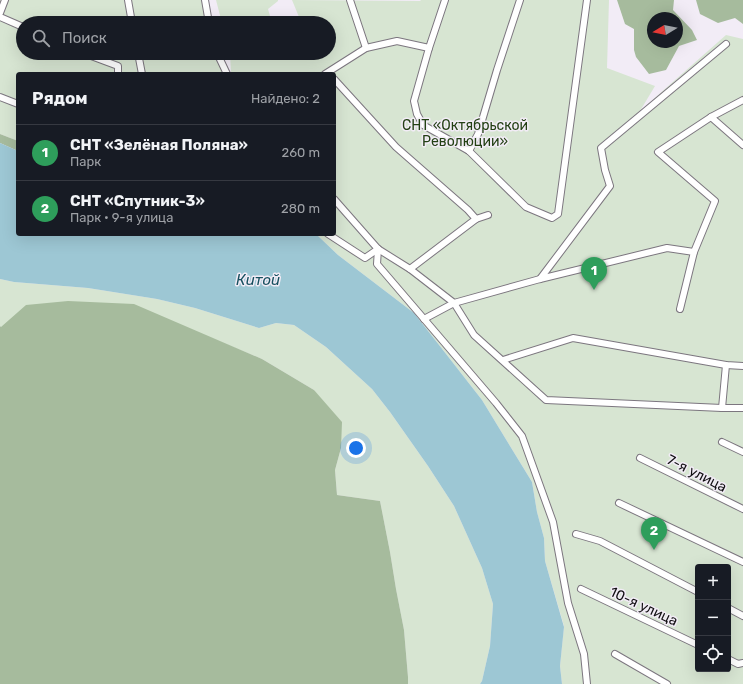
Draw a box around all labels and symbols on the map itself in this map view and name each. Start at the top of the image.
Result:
north arrow [647,12,683,48]
park label: СНТ «Октябрьской Революции» [402,117,528,150]
pin: 1 [581,257,607,290]
water label: Китой [236,271,280,289]
your location [346,438,366,458]
street label: 7-я улица [664,451,729,496]
pin: 2 [641,517,667,550]
street label: 10-я улица [607,583,680,630]

